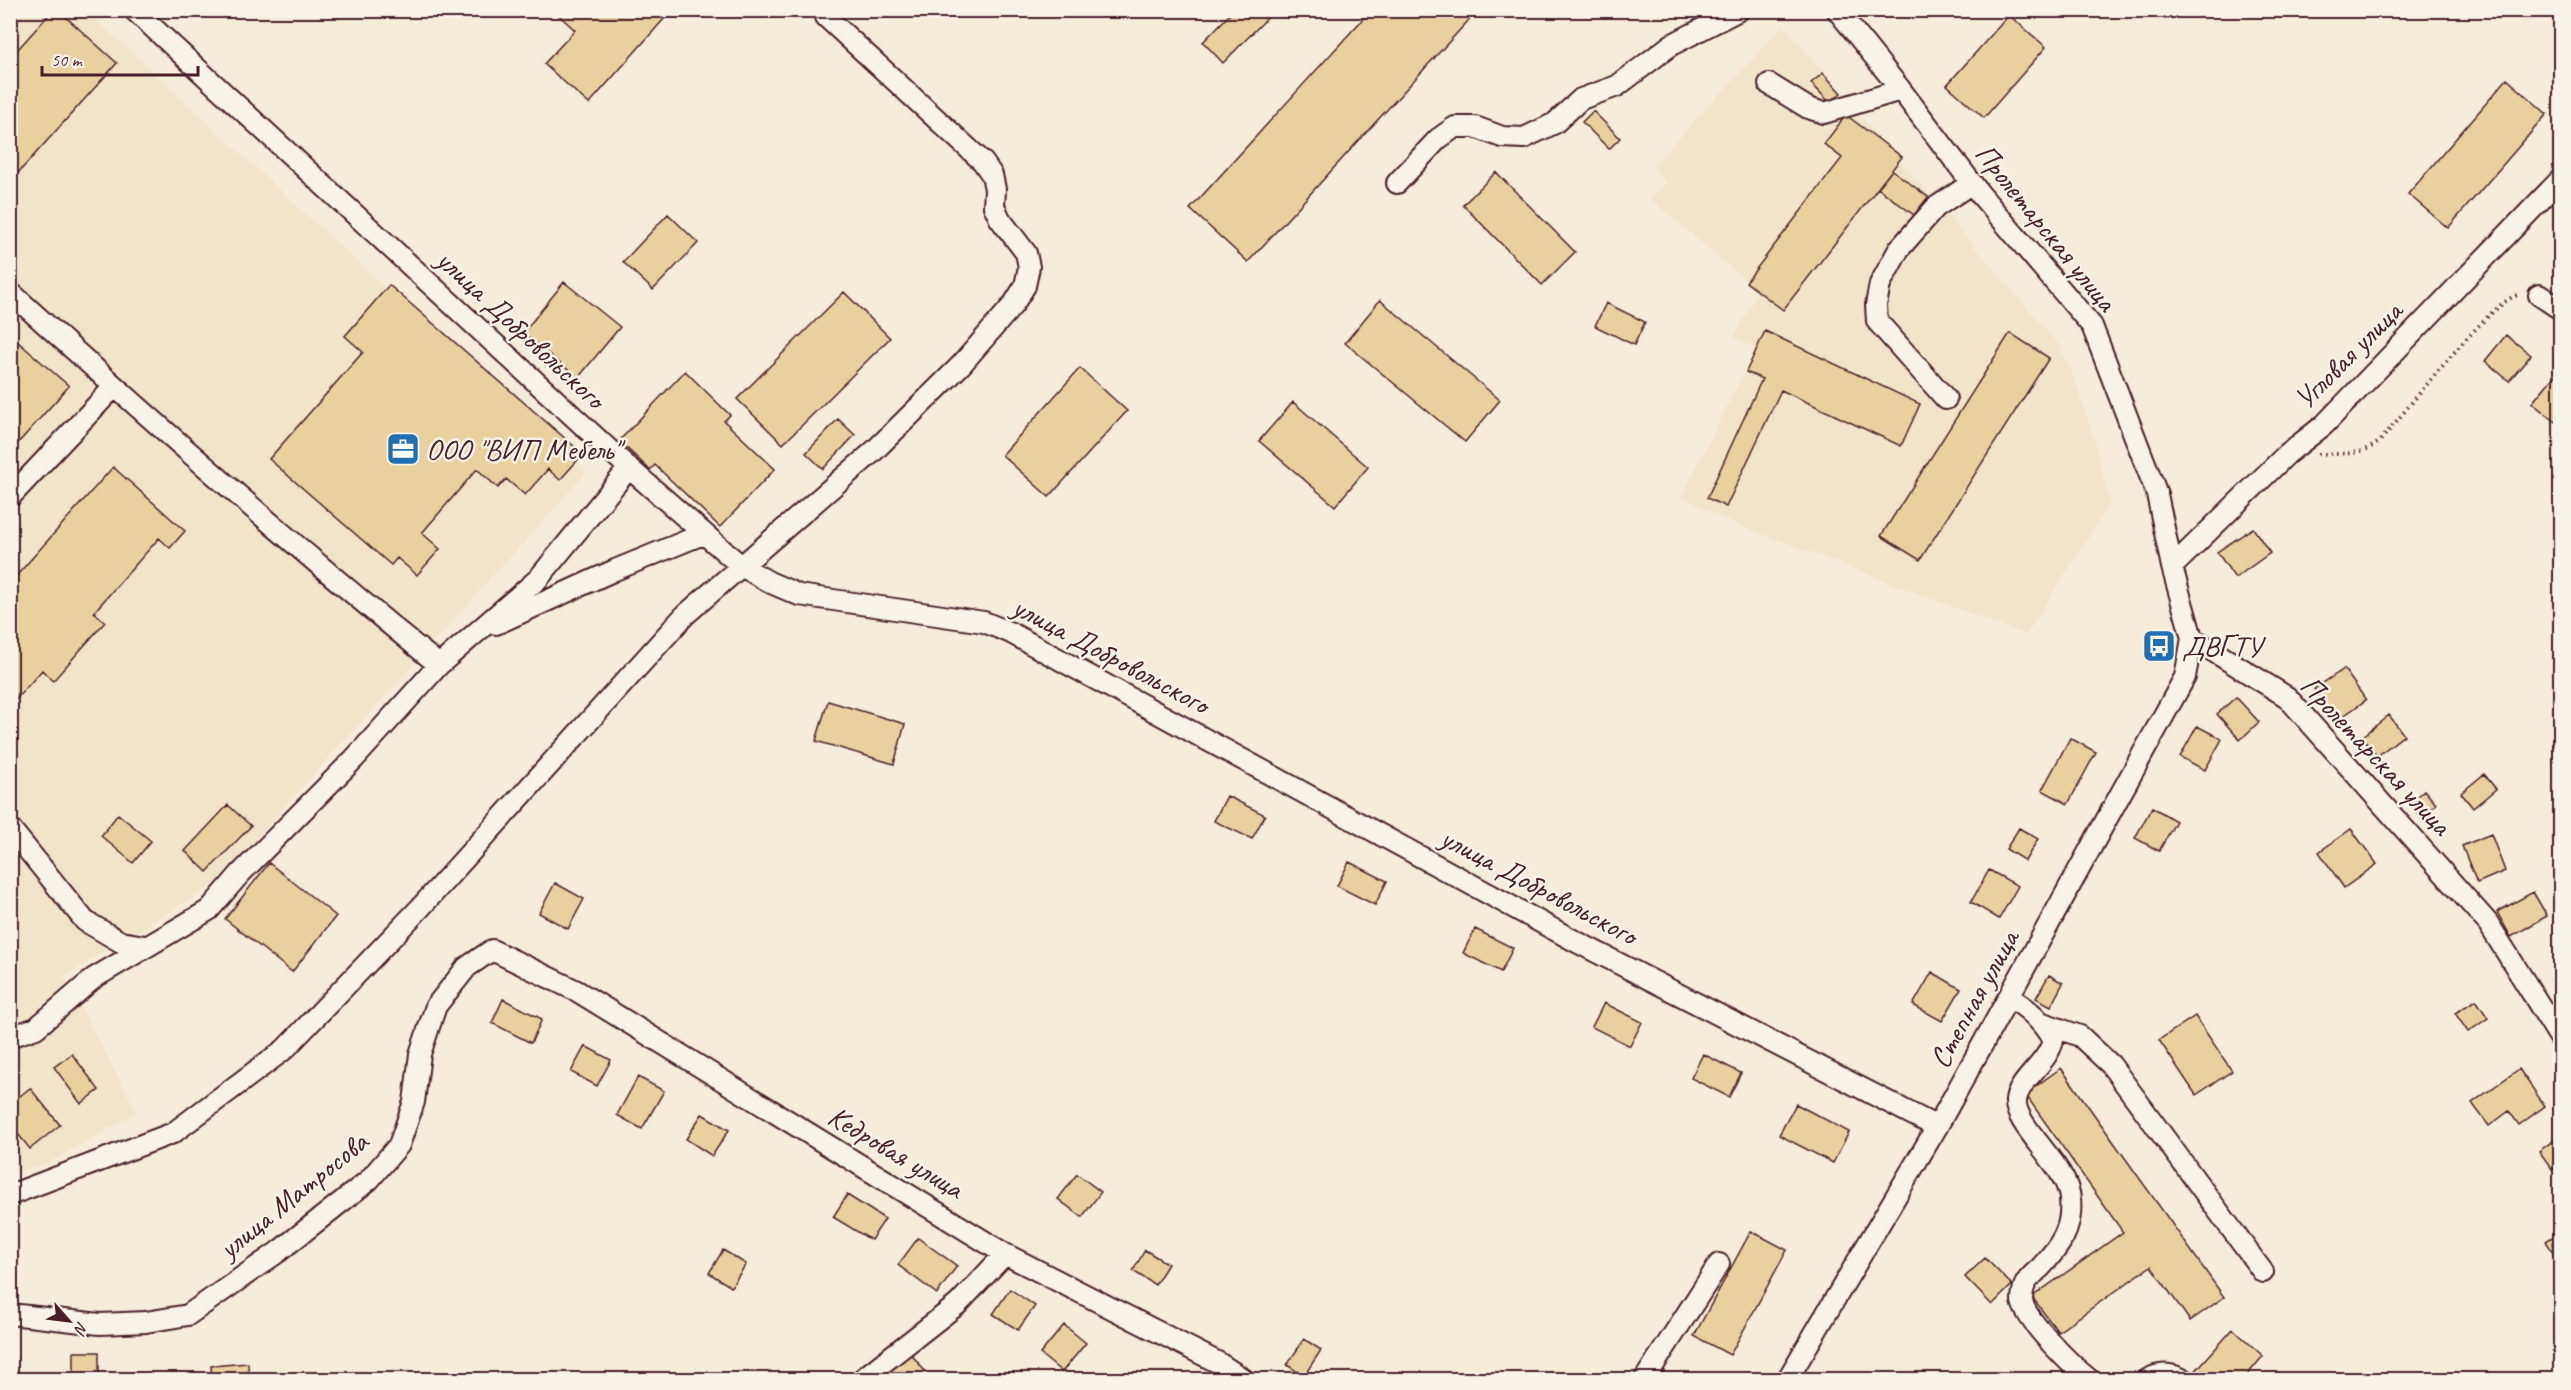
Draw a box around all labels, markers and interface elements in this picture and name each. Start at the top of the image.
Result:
scale bar [42,39,198,77]
text: 50 m [51,49,84,71]
street label: Пролетарская улица [1967,135,2127,320]
street label: улица Добровольского [427,240,616,419]
street label: Угловая улица [2286,291,2412,417]
place label: ООО "ВИП Мебель" [426,430,626,468]
office icon: ООО "ВИП Мебель" [385,431,421,467]
street label: улица Добровольского [1005,586,1219,724]
place label: ДВГТУ [2182,627,2267,665]
bus stop icon: ДВГТУ [2141,628,2177,664]
street label: Пролетарская улица [2292,667,2461,844]
street label: улица Добровольского [1433,817,1647,955]
street label: Степная улица [1921,921,2029,1074]
street label: Кедровая улица [821,1097,972,1208]
street label: улица Матросова [209,1122,377,1268]
north arrow [39,1291,99,1351]
text: N [69,1319,93,1339]

